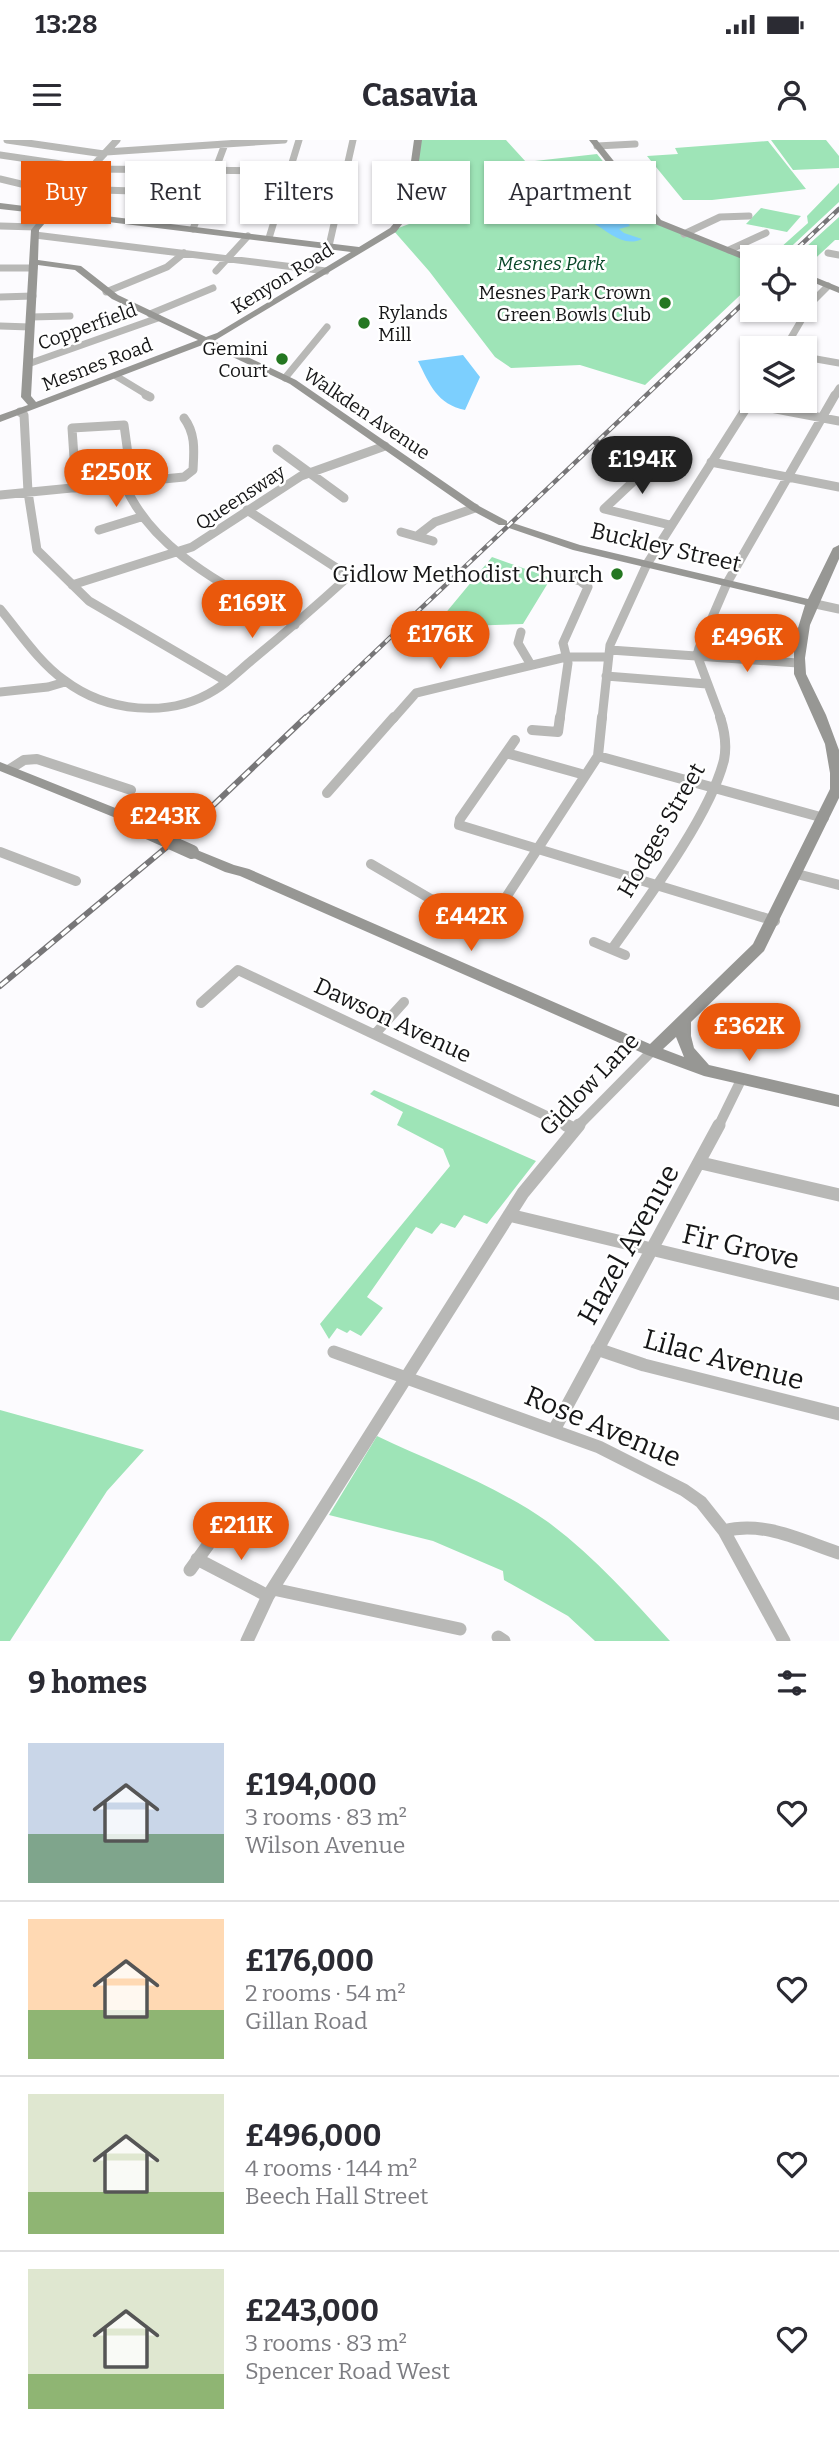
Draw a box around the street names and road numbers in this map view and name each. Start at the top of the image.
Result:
street label: Kenyon Road [227,238,337,319]
street label: Copperfield [35,298,140,355]
street label: Mesnes Road [39,333,155,396]
street label: Walkden Avenue [299,362,435,464]
street label: Queensway [191,459,290,535]
street label: Buckley Street [588,516,744,578]
street label: Hodges Street [611,758,711,902]
street label: Dawson Avenue [310,971,476,1069]
street label: Gidlow Lane [533,1027,645,1141]
street label: Hazel Avenue [571,1158,686,1330]
street label: Fir Grove [679,1217,803,1276]
street label: Lilac Avenue [640,1322,808,1397]
street label: Rose Avenue [520,1379,686,1474]

